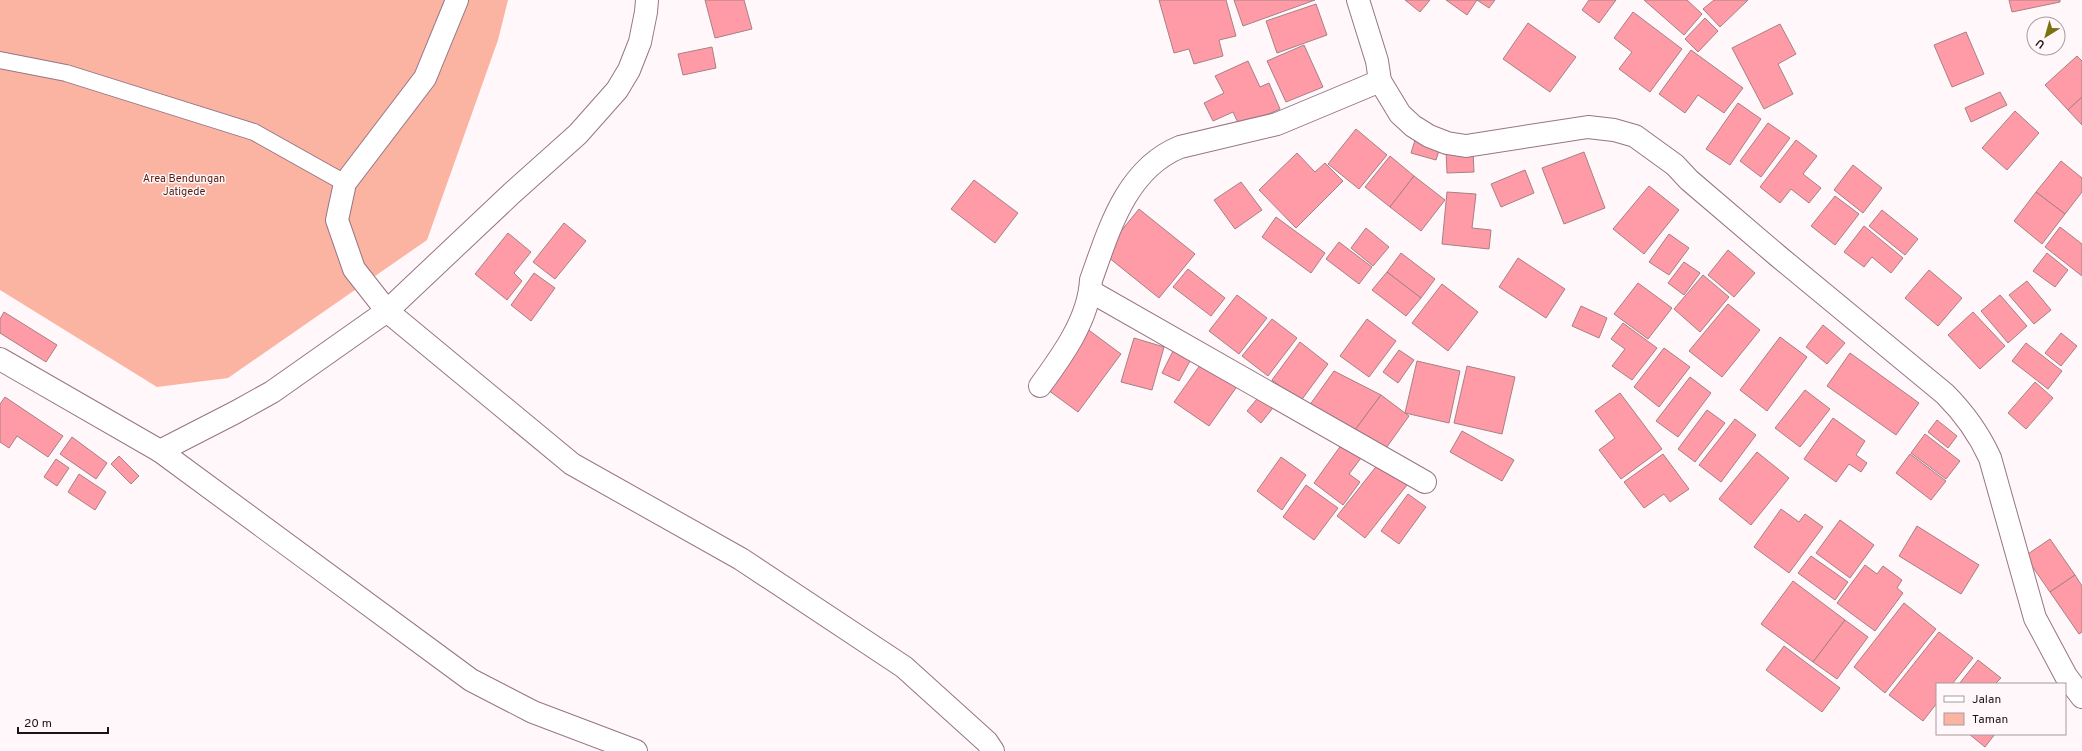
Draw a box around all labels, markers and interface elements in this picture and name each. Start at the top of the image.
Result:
north arrow [2026,16,2066,56]
text: U [2033,35,2048,51]
park label: Area Bendungan Jatigede [143,172,225,199]
legend [1936,683,2066,735]
text: Jalan [1972,692,2001,708]
scale bar [18,709,108,735]
text: Taman [1972,712,2008,728]
text: 20 m [24,716,52,732]

